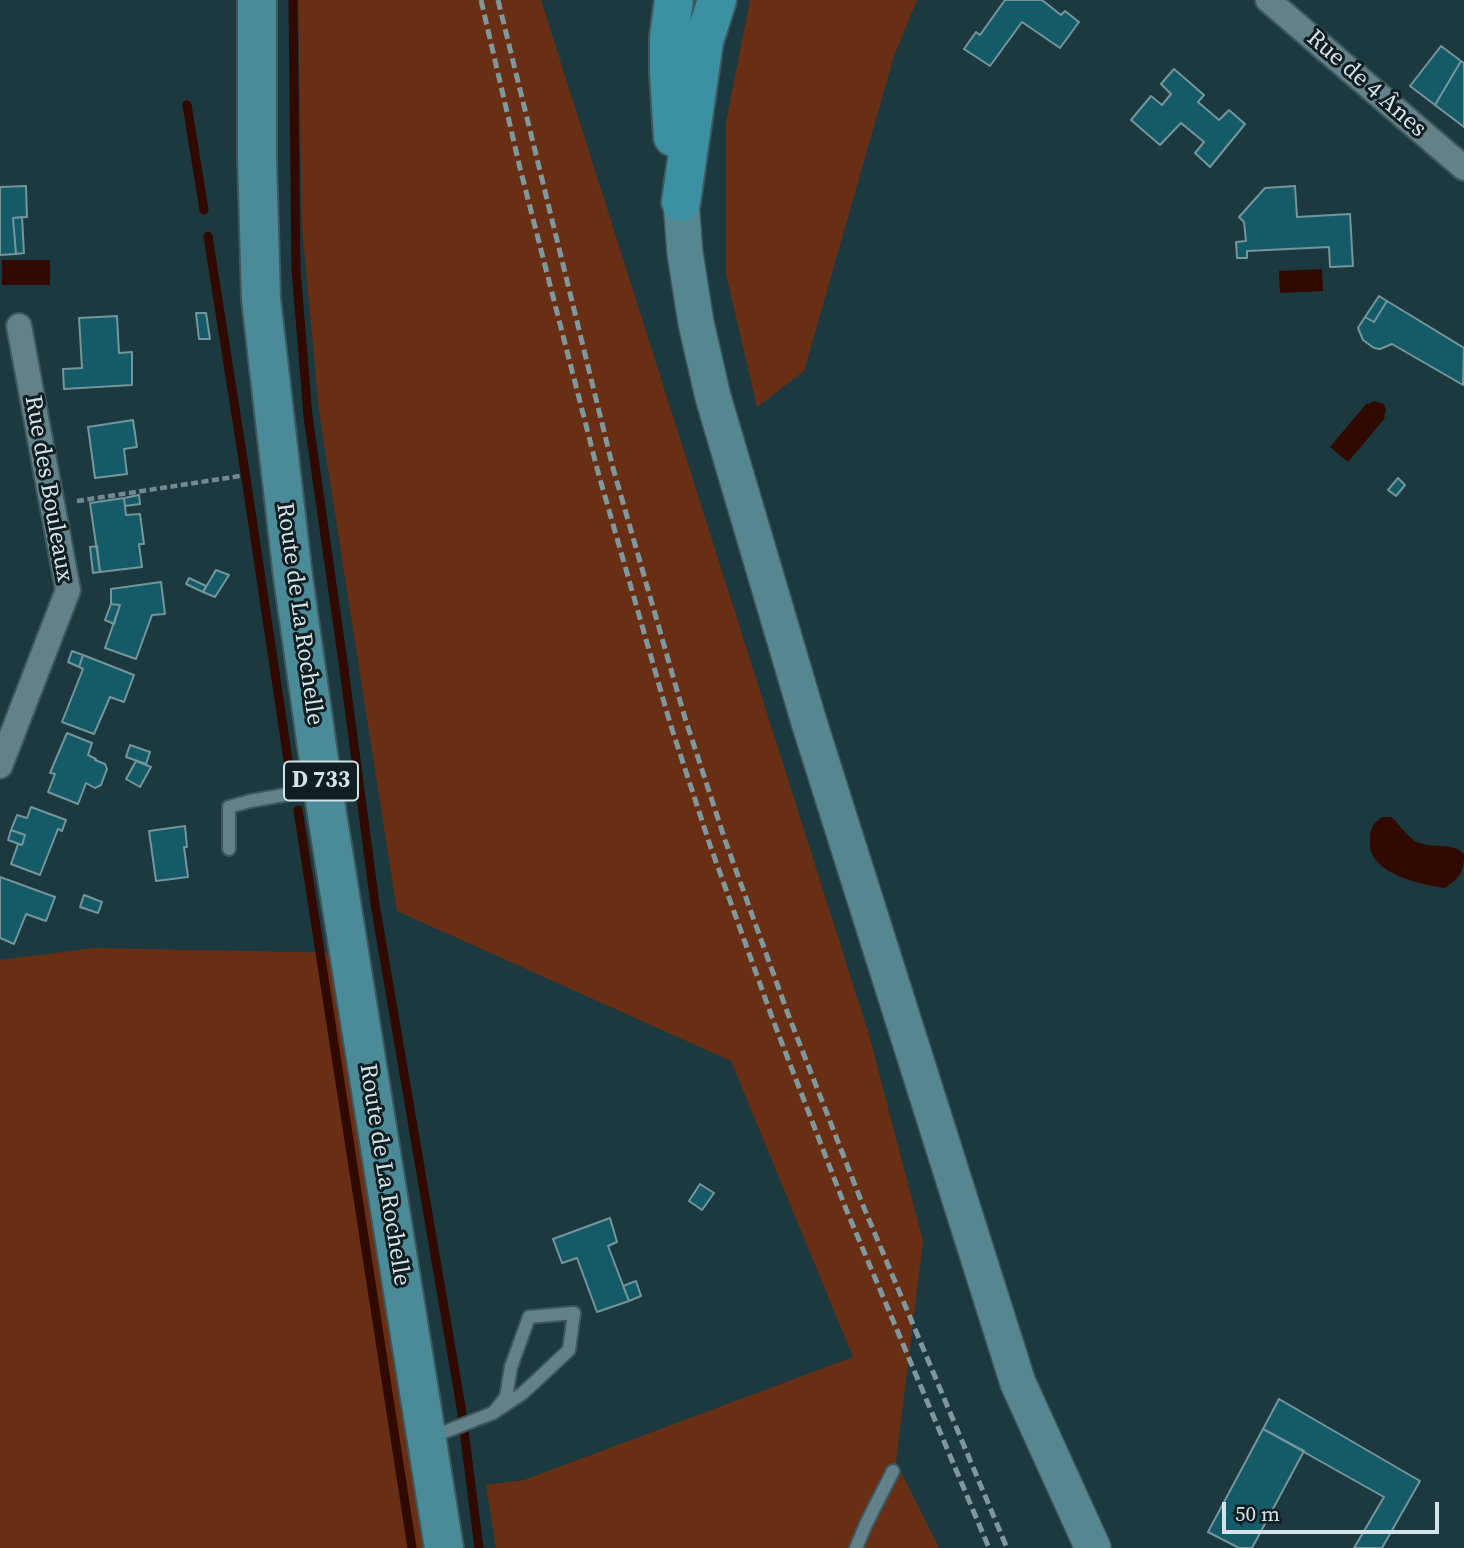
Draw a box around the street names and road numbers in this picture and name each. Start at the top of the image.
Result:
street label: Rue de 4 Ânes [1300,24,1432,144]
street label: Rue des Bouleaux [17,394,79,584]
street label: Route de La Rochelle [269,501,329,727]
road number: D 733 [284,762,358,800]
street label: Route de La Rochelle [352,1062,416,1288]

